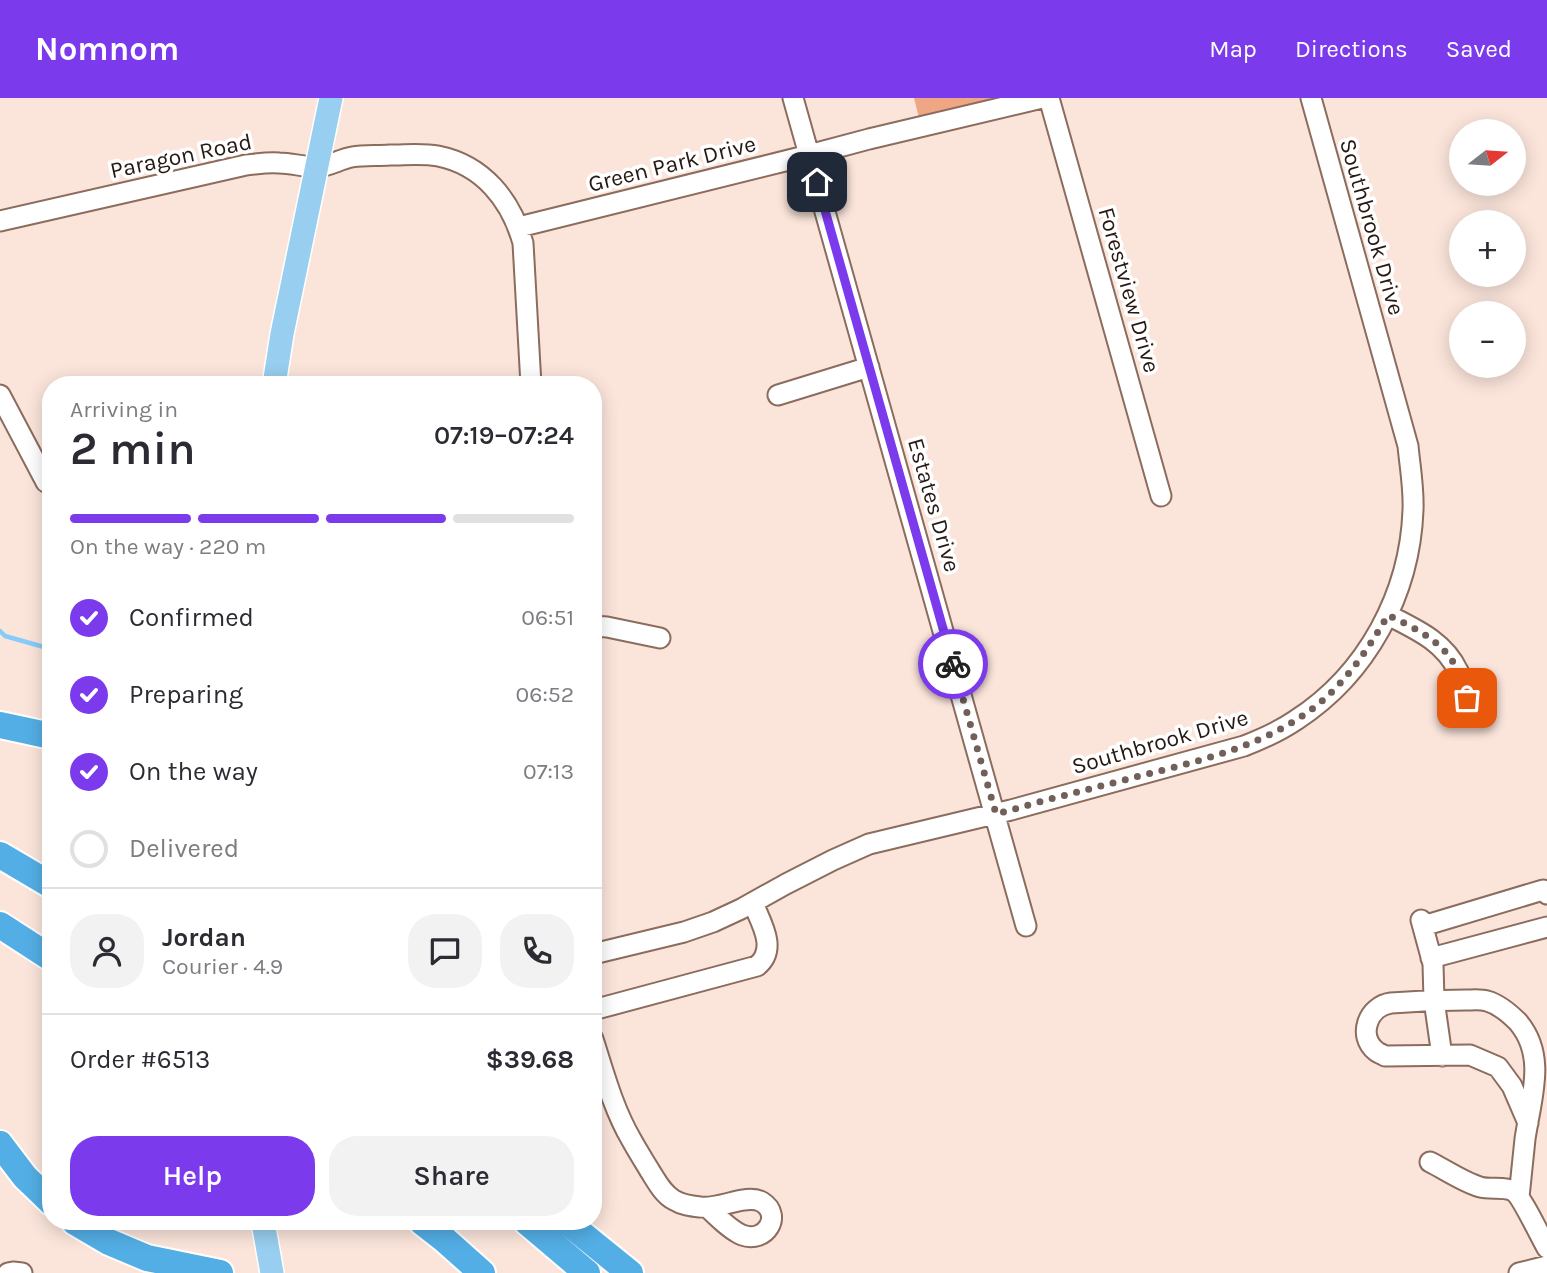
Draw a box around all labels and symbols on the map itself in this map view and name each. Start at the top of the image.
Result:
north arrow [1449,119,1526,196]
street label: Paragon Road [108,128,254,184]
street label: Green Park Drive [585,130,759,198]
street label: Southbrook Drive [1334,136,1410,318]
pin [787,152,847,212]
street label: Forestview Drive [1092,204,1166,376]
street label: Estates Drive [902,435,966,575]
courier [918,629,988,699]
pin [1437,668,1497,728]
street label: Southbrook Drive [1069,704,1251,780]

